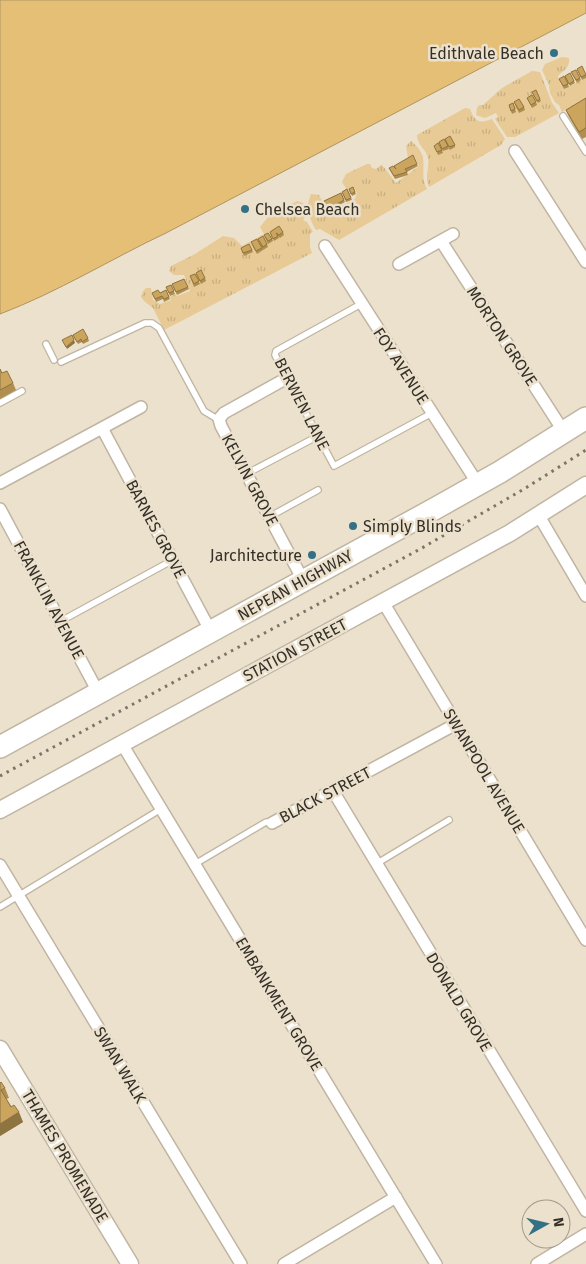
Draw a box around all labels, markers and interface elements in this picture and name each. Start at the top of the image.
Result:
place label: Edithvale Beach [429,44,544,63]
marker: Edithvale Beach [548,47,560,59]
place label: Chelsea Beach [255,200,360,219]
marker: Chelsea Beach [239,203,251,215]
street label: MORTON GROVE [463,283,541,389]
street label: FOY AVENUE [369,324,433,408]
street label: BERWEN LANE [270,354,334,454]
street label: KELVIN GROVE [218,431,282,529]
street label: BARNES GROVE [122,476,190,582]
place label: Simply Blinds [363,517,461,536]
marker: Simply Blinds [347,520,359,532]
street label: FRANKLIN AVENUE [10,538,88,662]
street label: NEPEAN HIGHWAY [234,545,356,624]
place label: Jarchitecture [210,546,302,565]
marker: Jarchitecture [306,549,318,561]
street label: STATION STREET [240,614,351,685]
street label: SWANPOOL AVENUE [439,705,529,837]
street label: BLACK STREET [276,763,375,827]
street label: EMBANKMENT GROVE [232,934,326,1074]
street label: DONALD GROVE [422,949,496,1055]
street label: SWAN WALK [90,1023,151,1107]
street label: THAMES PROMENADE [18,1086,112,1226]
north arrow [521,1199,571,1249]
text: N [549,1216,567,1228]

